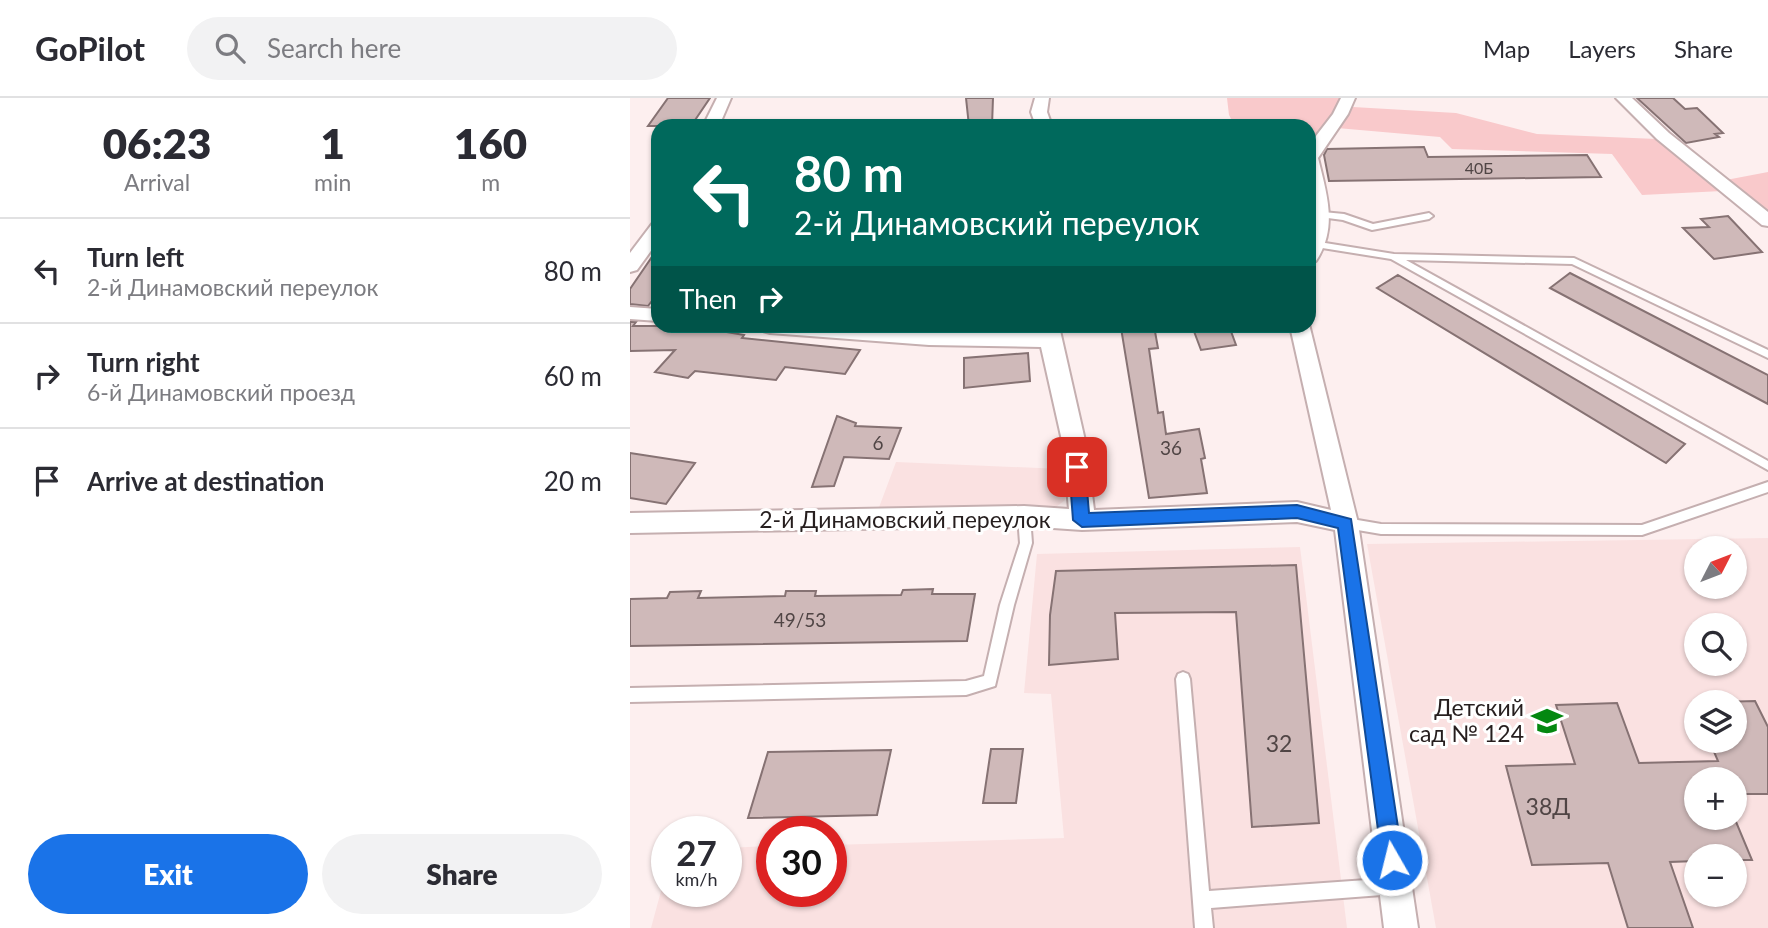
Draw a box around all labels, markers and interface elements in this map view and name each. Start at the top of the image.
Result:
search box [187,17,677,80]
text: GoPilot [35,28,145,68]
icon: search [211,29,249,67]
text: Search here [267,32,401,64]
text: Map [1483,34,1530,63]
text: Layers [1568,34,1636,63]
text: Share [1674,34,1733,63]
text: 06:23 [103,118,211,168]
text: 1 [321,118,345,168]
text: 160 [454,118,527,168]
text: 80 m [794,144,904,202]
icon: left [679,147,770,238]
house number: 40Б [1465,158,1493,177]
text: Arrival [124,168,190,196]
text: min [314,168,351,196]
text: m [481,168,500,196]
text: 2-й Динамовский переулок [794,203,1199,242]
text: Turn left [87,241,184,273]
icon: left [28,252,66,290]
text: 80 m [544,255,602,287]
text: 2-й Динамовский переулок [87,273,378,301]
icon: right [751,280,789,318]
text: Then [679,283,737,315]
text: Turn right [87,346,200,378]
icon: right [28,357,66,395]
text: 60 m [544,360,602,392]
text: 6-й Динамовский проезд [87,378,355,406]
house number: 6 [872,431,884,454]
house number: 36 [1160,436,1182,459]
pin [1047,437,1107,497]
icon: arrive [1058,448,1096,486]
icon: arrive [28,462,66,500]
text: Arrive at destination [87,465,324,497]
text: 20 m [544,465,602,497]
street label: 2-й Динамовский переулок [759,505,1051,533]
north arrow [1684,536,1746,598]
map controls [1684,536,1747,907]
house number: 49/53 [774,608,826,631]
button: search [1684,613,1747,676]
button: layers [1684,690,1747,753]
place label: Детский сад № 124 [1409,693,1524,747]
school or university icon: Детский сад № 124 [1530,704,1564,738]
house number: 32 [1266,729,1292,757]
button: + [1684,767,1747,830]
house number: 38Д [1526,792,1570,820]
speed limit sign: 30 [756,816,847,907]
position arrow [1355,823,1429,897]
text: 27 [676,831,717,873]
button: Exit [28,834,308,914]
button: Share [322,834,602,914]
button: − [1684,844,1747,907]
text: km/h [675,868,718,890]

